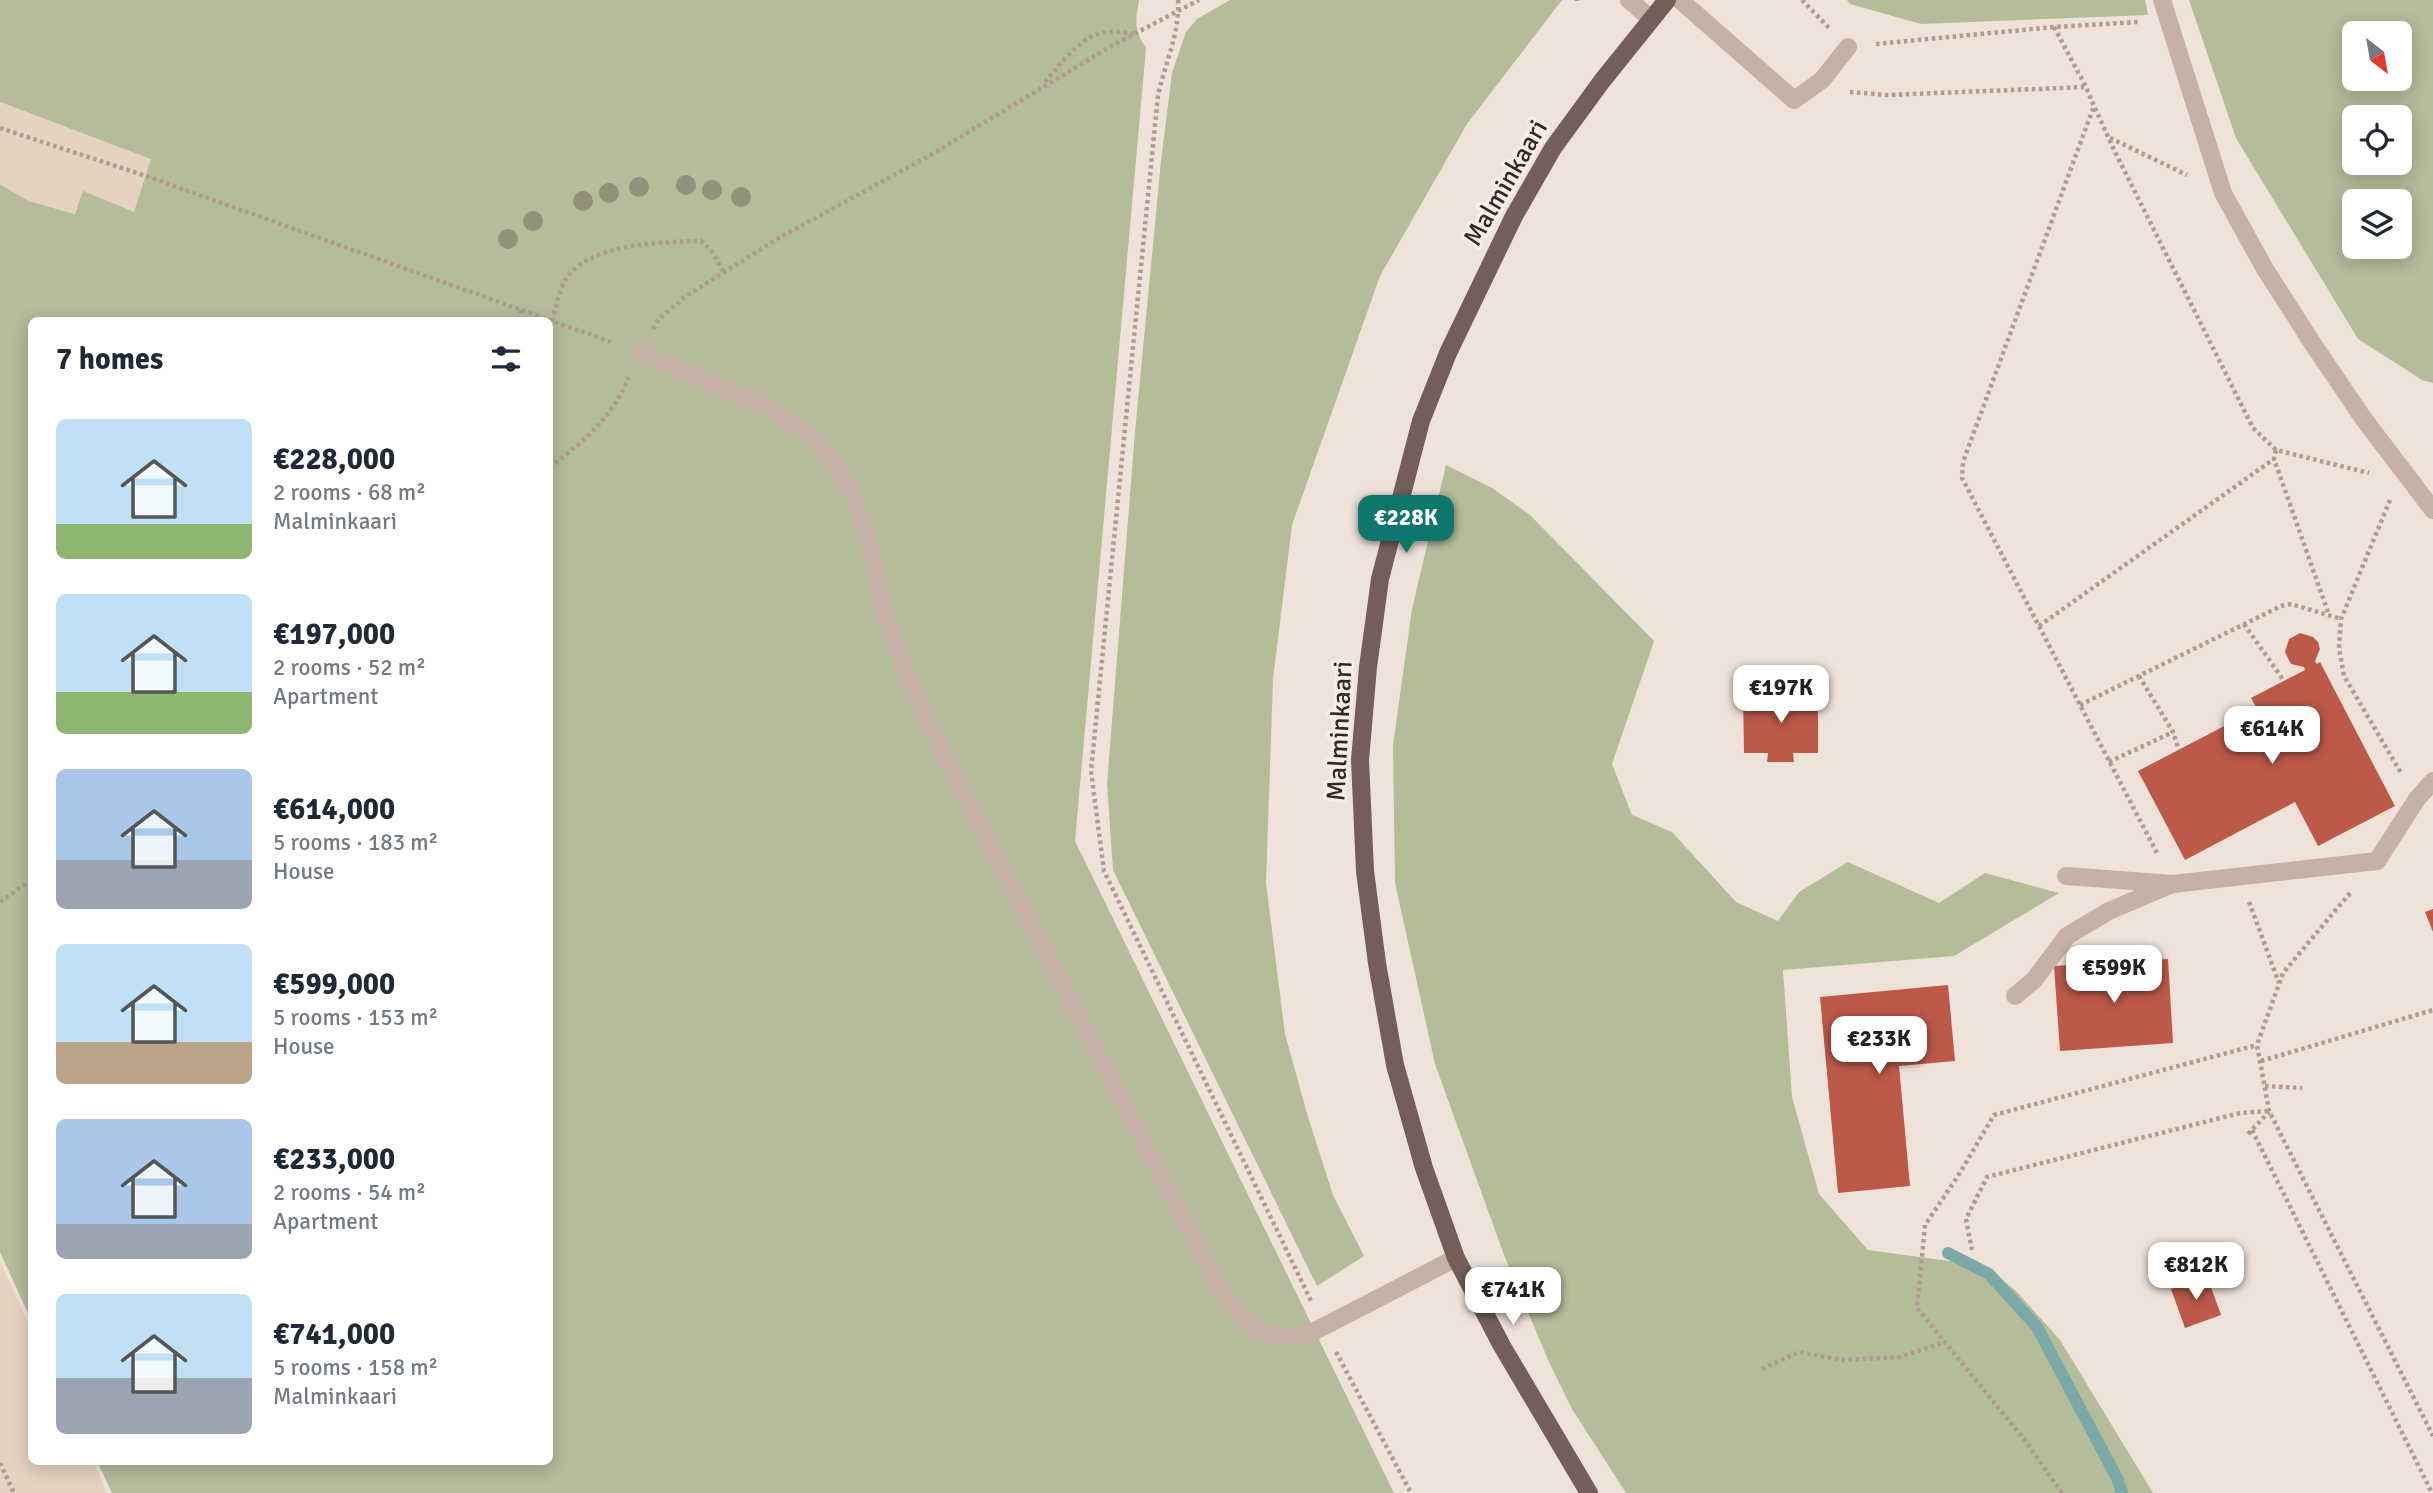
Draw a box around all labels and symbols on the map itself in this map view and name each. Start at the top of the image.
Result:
north arrow [2342,21,2412,91]
street label: Malminkaari [1457,114,1555,252]
pin: €228K [1357,496,1455,555]
street label: Malminkaari [1320,660,1360,802]
pin: €197K [1732,666,1830,725]
pin: €614K [2223,706,2321,766]
pin: €599K [2065,946,2163,1005]
pin: €233K [1830,1016,1928,1076]
pin: €812K [2147,1242,2245,1302]
pin: €741K [1464,1268,1562,1327]

